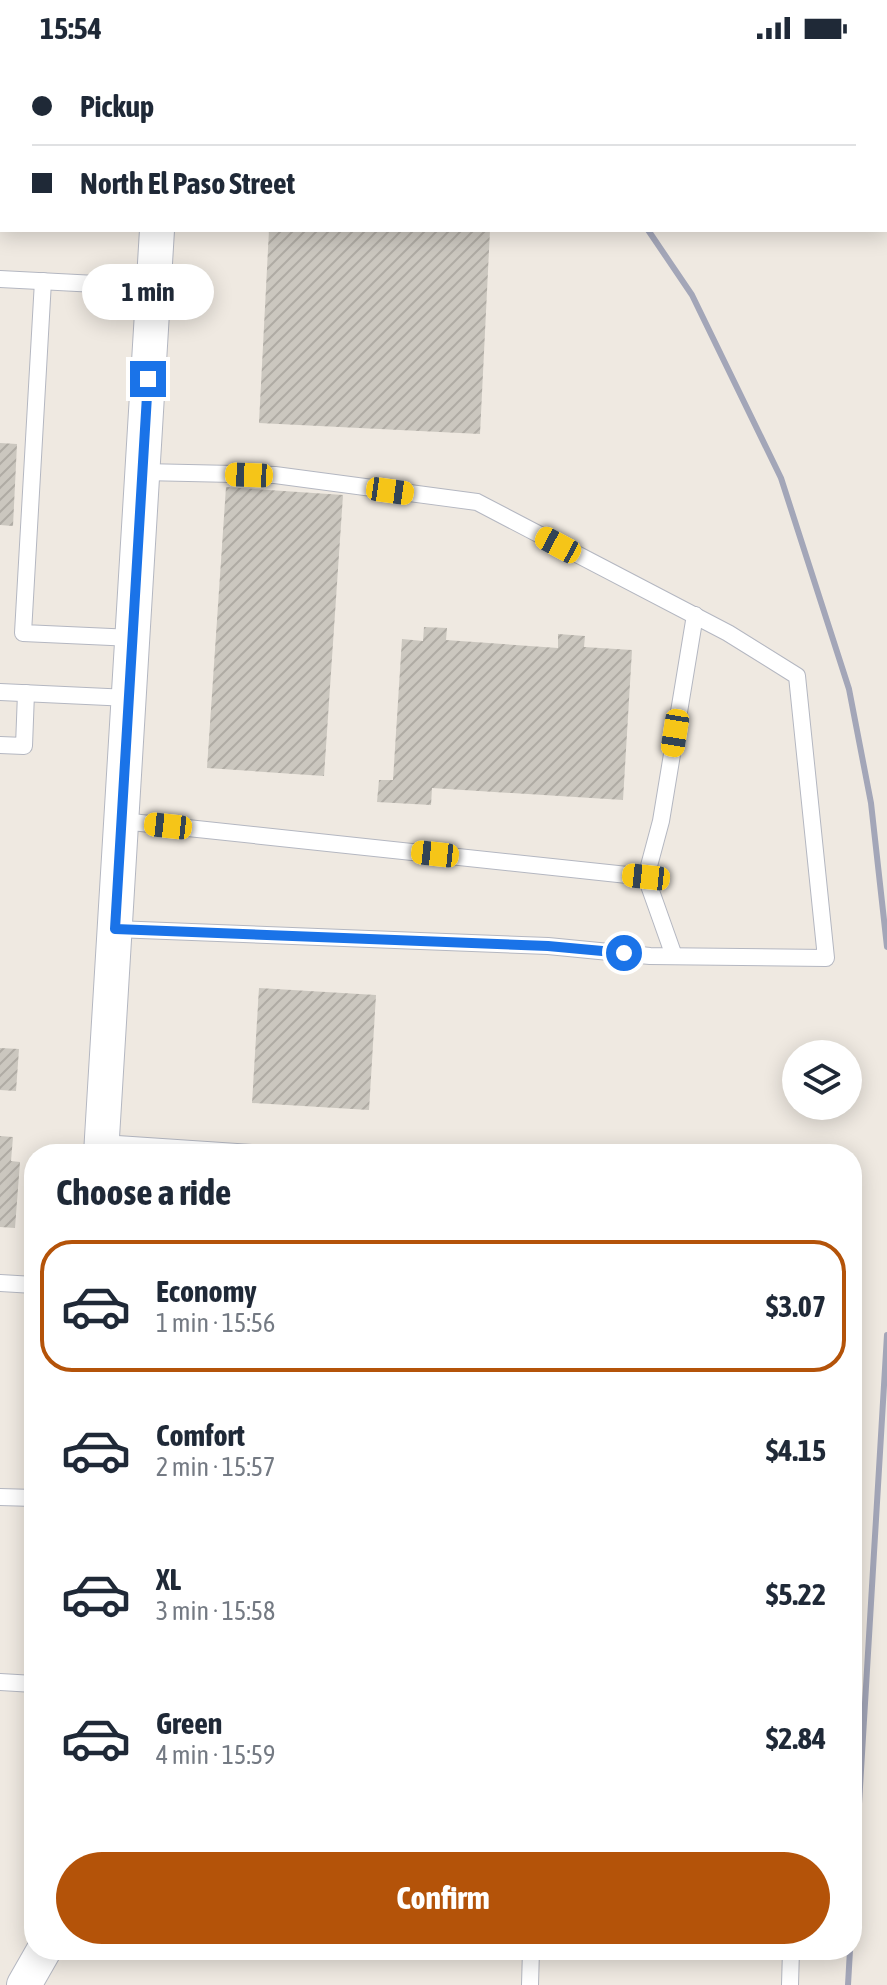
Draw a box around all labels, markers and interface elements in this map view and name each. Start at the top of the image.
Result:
text: 15:54 [40,11,102,45]
text: Pickup [80,89,154,123]
text: North El Paso Street [80,166,295,200]
callout: 1 min [82,263,214,319]
text: 1 min [121,277,175,307]
route end [130,361,166,397]
car [225,462,273,488]
car [365,476,415,506]
car [531,523,585,567]
car [659,707,691,759]
car [143,812,193,840]
car [410,840,460,868]
car [621,863,671,891]
route start [606,935,642,971]
map controls [782,1040,862,1120]
button: layers [782,1040,862,1120]
text: Choose a ride [56,1171,231,1213]
icon: car [60,1270,132,1342]
text: Economy [156,1274,257,1308]
text: $3.07 [766,1289,826,1323]
text: 1 min · 15:56 [156,1308,275,1338]
icon: car [60,1414,132,1486]
text: Comfort [156,1418,245,1452]
text: $4.15 [766,1433,826,1467]
text: 2 min · 15:57 [156,1452,275,1482]
icon: car [60,1558,132,1630]
text: XL [156,1562,181,1596]
text: $5.22 [766,1577,826,1611]
text: 3 min · 15:58 [156,1596,275,1626]
icon: car [60,1702,132,1774]
text: Green [156,1706,222,1740]
text: $2.84 [766,1721,826,1755]
text: 4 min · 15:59 [156,1740,275,1770]
button: Confirm [56,1852,830,1944]

